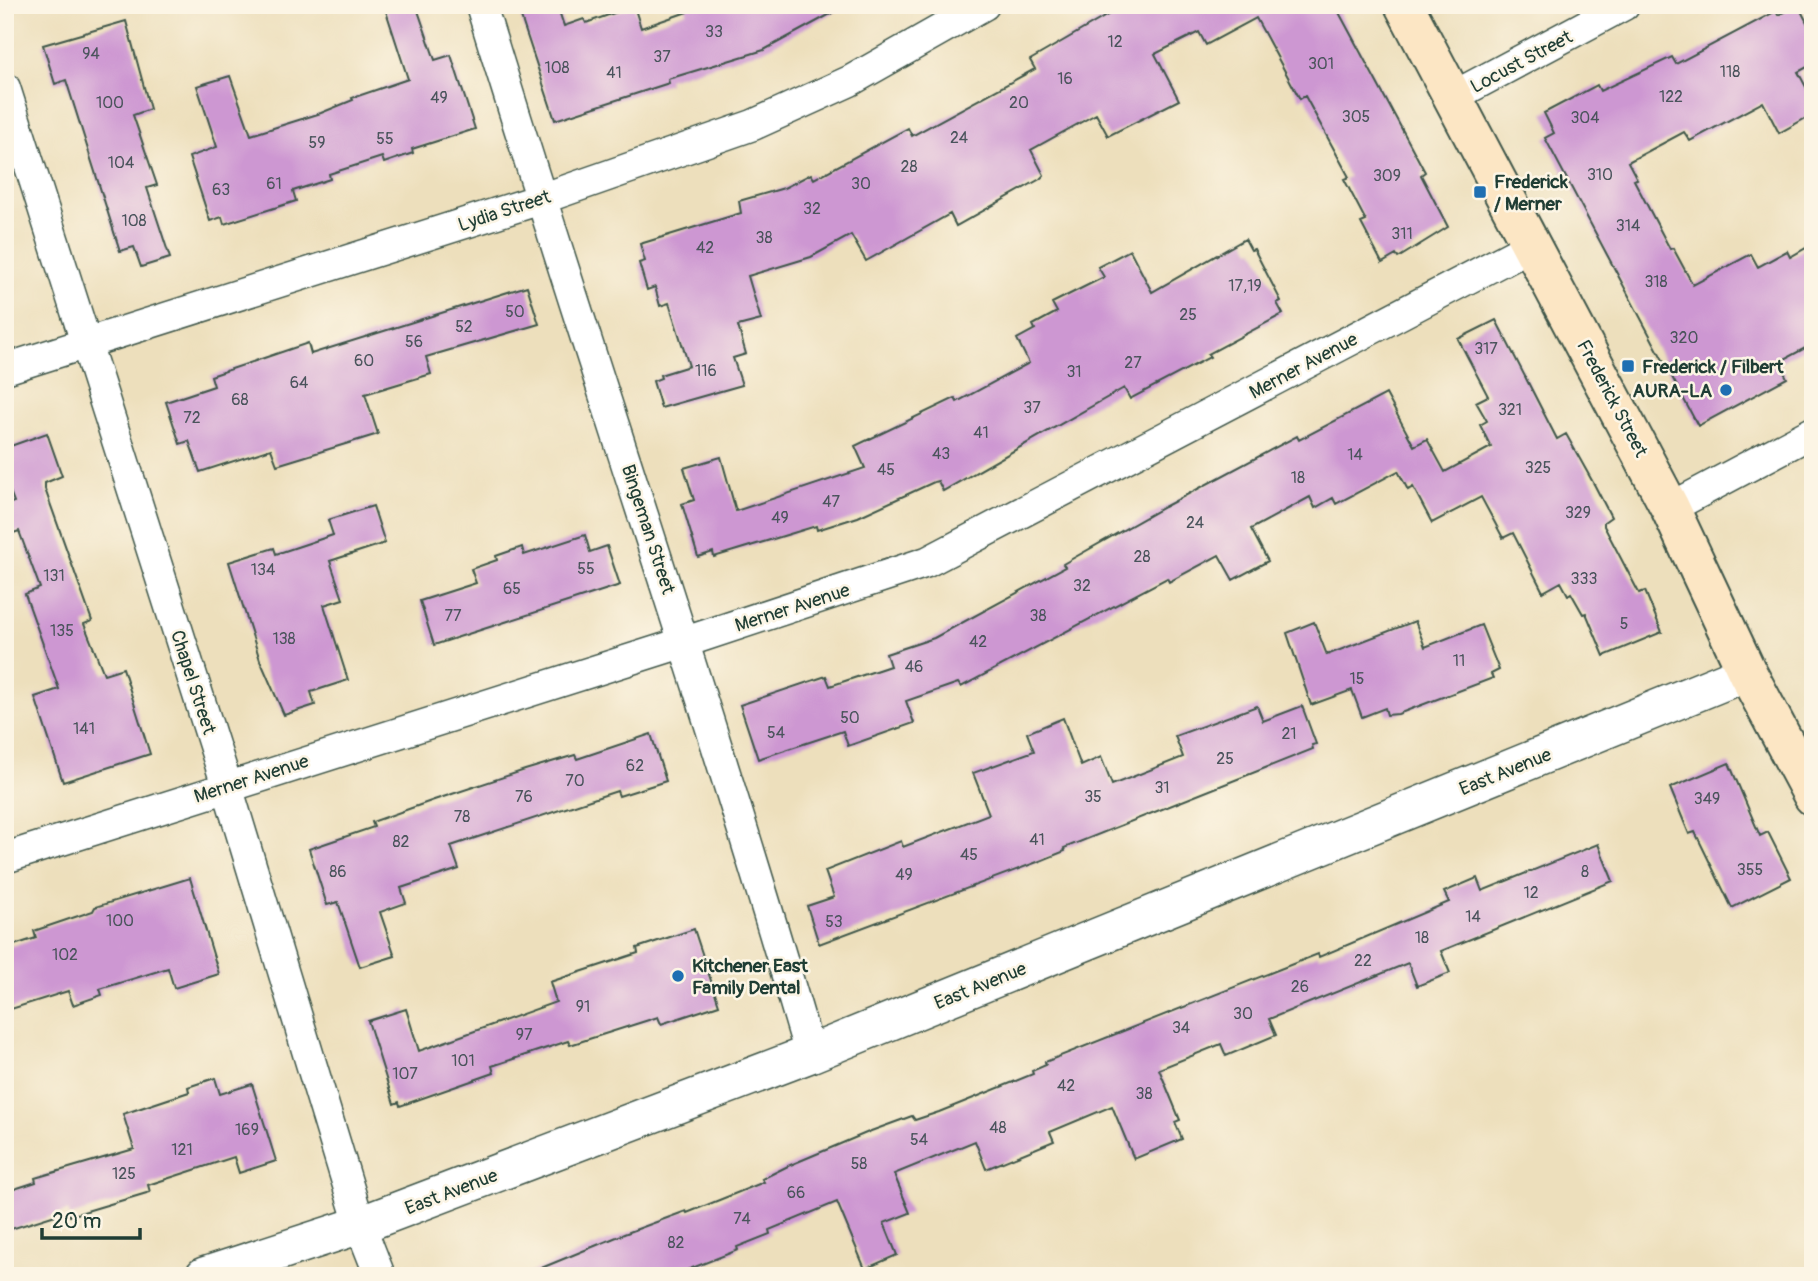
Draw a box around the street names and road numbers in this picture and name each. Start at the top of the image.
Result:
street label: Locust Street [1466,25,1577,99]
street label: Lydia Street [455,185,554,237]
street label: Merner Avenue [1245,327,1362,404]
street label: Frederick Street [1571,336,1653,462]
street label: Bingeman Street [616,461,680,598]
street label: Merner Avenue [732,578,853,638]
street label: Chapel Street [165,627,221,738]
street label: East Avenue [1456,742,1556,801]
street label: Merner Avenue [191,749,312,809]
street label: East Avenue [931,956,1031,1015]
street label: East Avenue [402,1163,502,1221]

